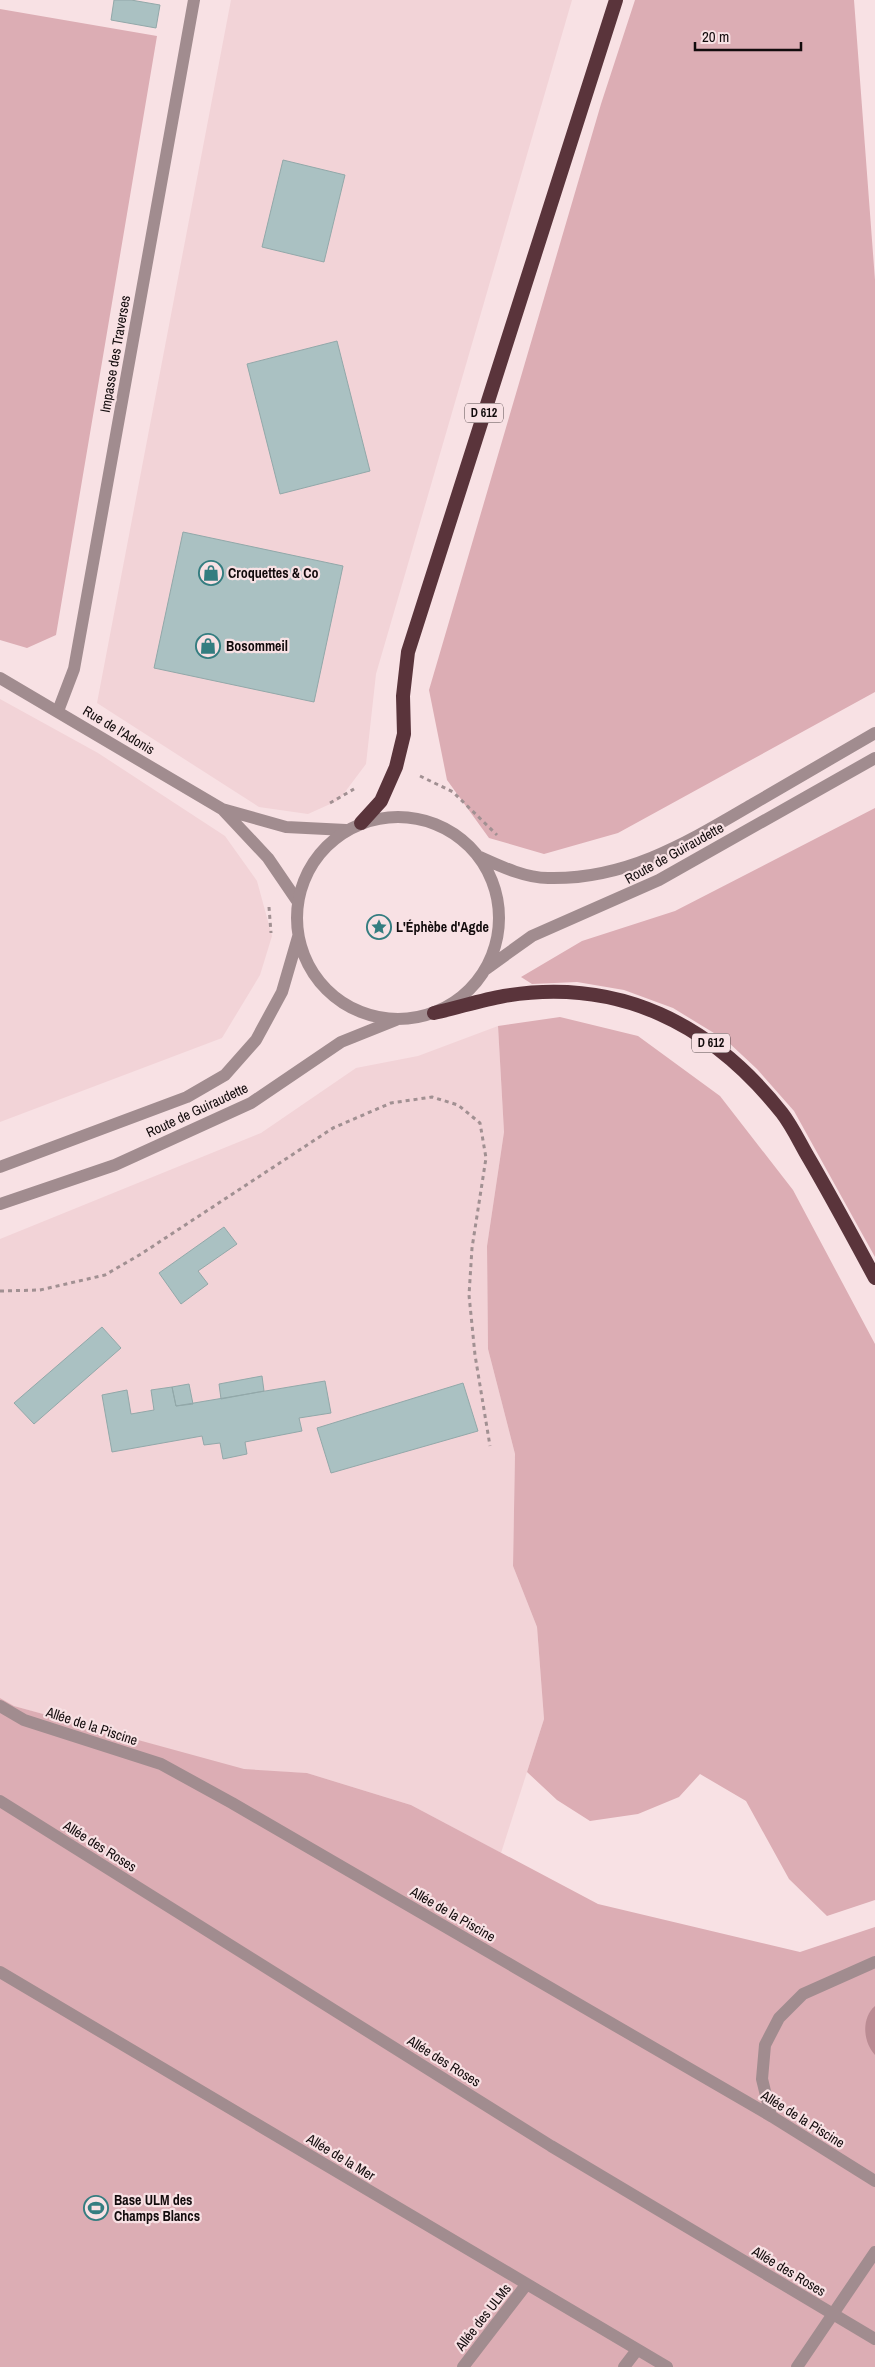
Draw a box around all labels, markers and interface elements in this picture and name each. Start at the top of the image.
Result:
scale bar [695,20,801,52]
text: 20 m [702,26,729,47]
street label: Impasse des Traverses [96,294,134,414]
road number: D 612 [465,403,503,422]
shop icon: Croquettes & Co [198,560,224,586]
place label: Croquettes & Co [228,564,319,582]
shop icon: Bosommeil [195,633,221,659]
place label: Bosommeil [226,637,288,655]
street label: Rue de l'Adonis [80,702,158,759]
street label: Route de Guiraudette [621,818,727,888]
place icon: L'Éphèbe d'Agde [366,914,392,940]
place label: L'Éphèbe d'Agde [396,918,489,936]
road number: D 612 [692,1034,730,1052]
street label: Route de Guiraudette [143,1079,251,1141]
street label: Allée de la Piscine [43,1702,140,1749]
street label: Allée des Roses [59,1816,140,1876]
street label: Allée de la Piscine [406,1882,499,1946]
street label: Allée des Roses [403,2031,484,2091]
street label: Allée de la Piscine [757,2086,848,2152]
street label: Allée de la Mer [303,2129,379,2185]
place label: Base ULM des Champs Blancs [114,2191,200,2225]
sports icon: Base ULM des Champs Blancs [83,2195,109,2221]
street label: Allée des Roses [748,2241,829,2300]
street label: Allée des ULMs [451,2280,515,2355]

